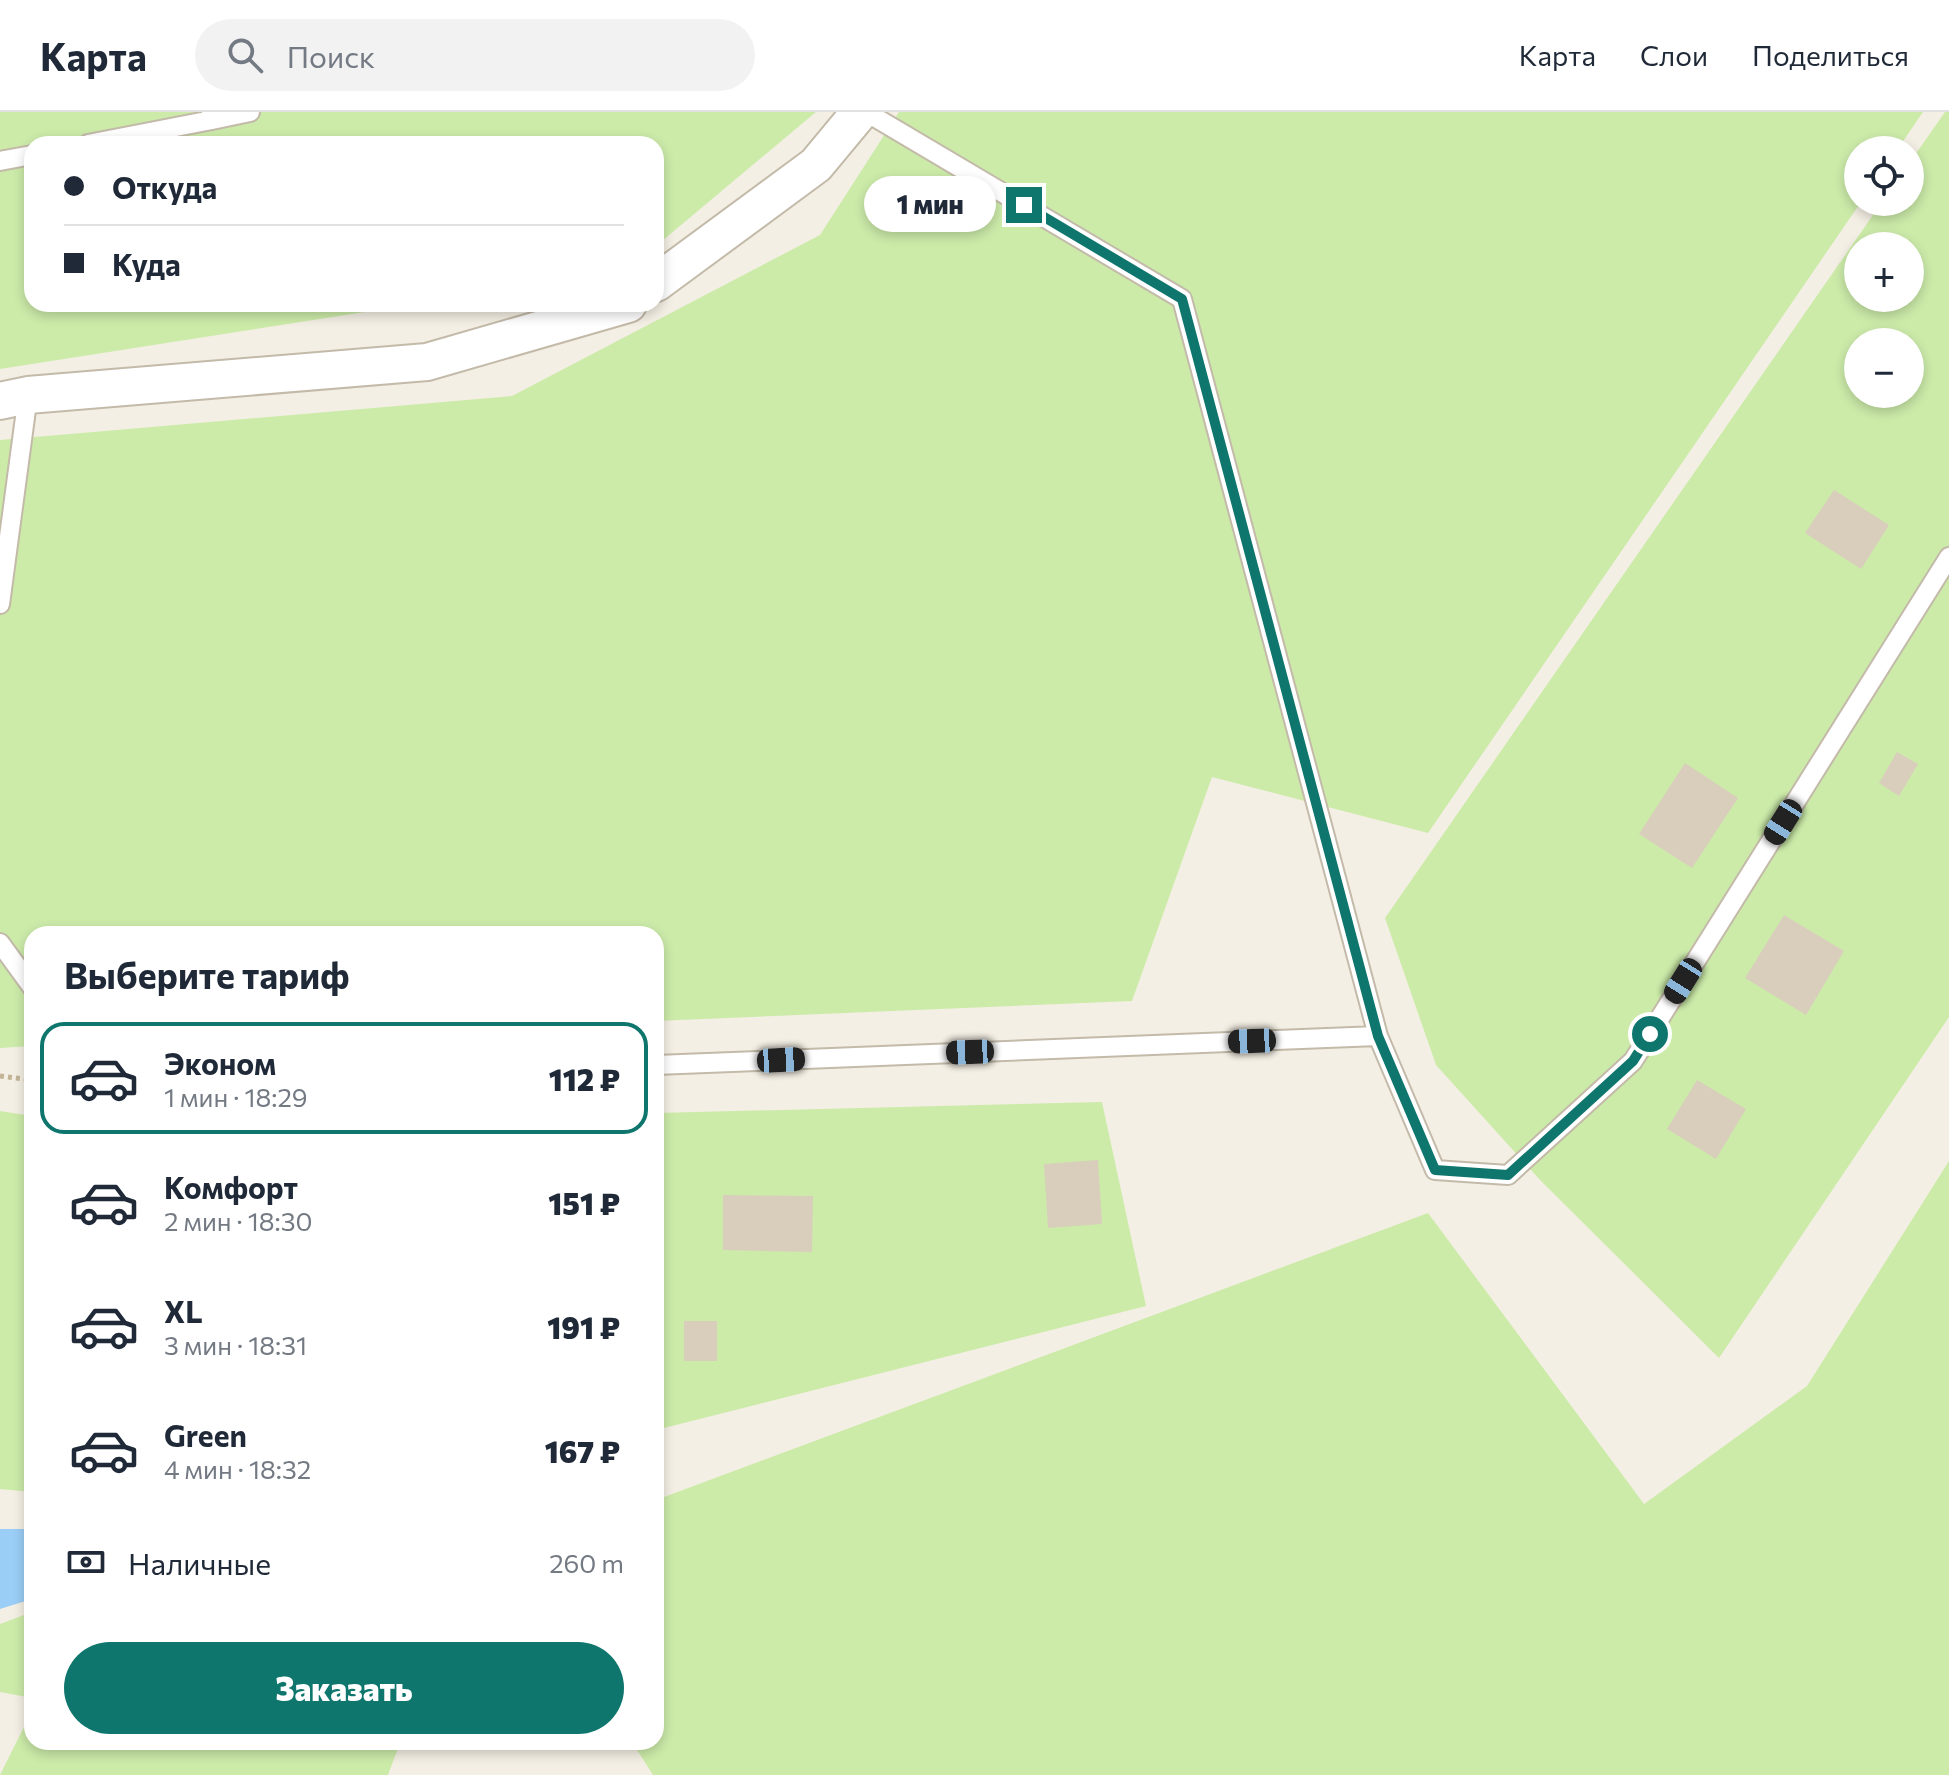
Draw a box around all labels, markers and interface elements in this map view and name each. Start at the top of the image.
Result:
search box [195,19,755,91]
text: Карта [40,32,147,79]
icon: search [223,33,267,77]
text: Поиск [287,37,375,74]
text: Карта [1519,38,1596,72]
text: Слои [1640,38,1708,72]
text: Поделиться [1752,38,1909,72]
map controls [1844,136,1924,408]
button: locate [1844,136,1924,216]
text: Откуда [112,168,217,205]
callout: 1 мин [864,177,996,233]
route end [1006,187,1042,223]
text: 1 мин [896,188,964,219]
button: + [1844,232,1924,312]
text: Куда [112,245,181,282]
button: − [1844,328,1924,408]
car [1760,795,1806,849]
text: Выберите тариф [64,952,349,996]
car [1660,954,1706,1008]
route start [1632,1016,1668,1052]
car [1228,1028,1276,1054]
car [946,1039,994,1065]
icon: car [68,1042,140,1114]
text: Эконом [164,1044,276,1081]
car [756,1047,806,1073]
text: 112 ₽ [549,1060,620,1097]
text: 1 мин · 18:29 [164,1081,308,1112]
icon: car [68,1166,140,1238]
text: Комфорт [164,1168,298,1205]
text: 151 ₽ [548,1184,620,1221]
text: 2 мин · 18:30 [164,1205,313,1236]
icon: car [68,1290,140,1362]
text: XL [164,1292,203,1329]
text: 191 ₽ [547,1308,620,1345]
text: 3 мин · 18:31 [164,1329,307,1360]
icon: car [68,1414,140,1486]
text: Green [164,1416,247,1453]
text: 167 ₽ [545,1432,620,1469]
text: 4 мин · 18:32 [164,1453,311,1484]
icon: cash [64,1540,108,1584]
text: Наличные [128,1544,271,1581]
text: 260 m [549,1547,624,1578]
button: Заказать [64,1642,624,1734]

